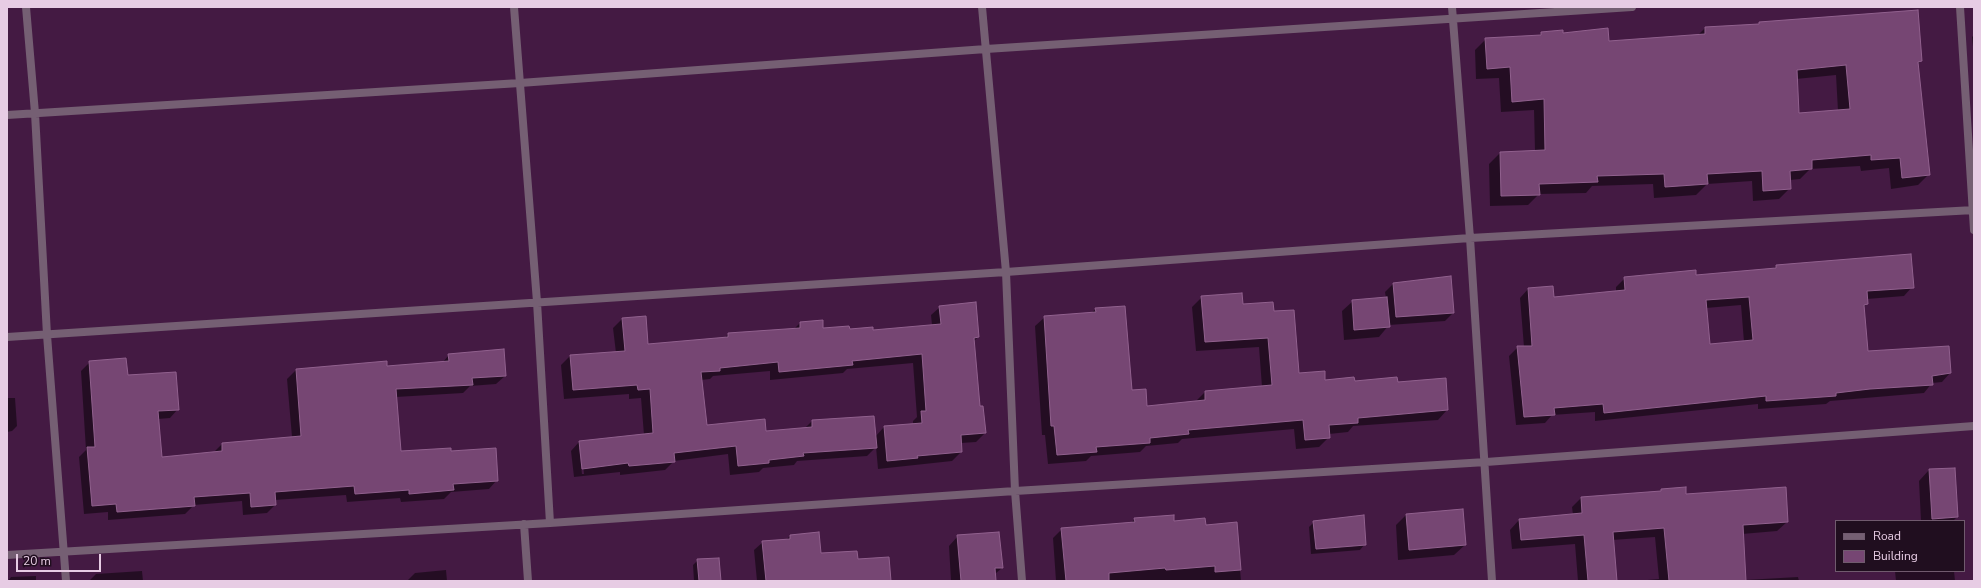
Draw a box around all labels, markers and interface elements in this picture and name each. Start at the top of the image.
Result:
legend [1835,520,1965,572]
text: Road [1873,528,1901,544]
scale bar [18,546,103,572]
text: Building [1873,548,1918,564]
text: 20 m [23,553,51,569]

